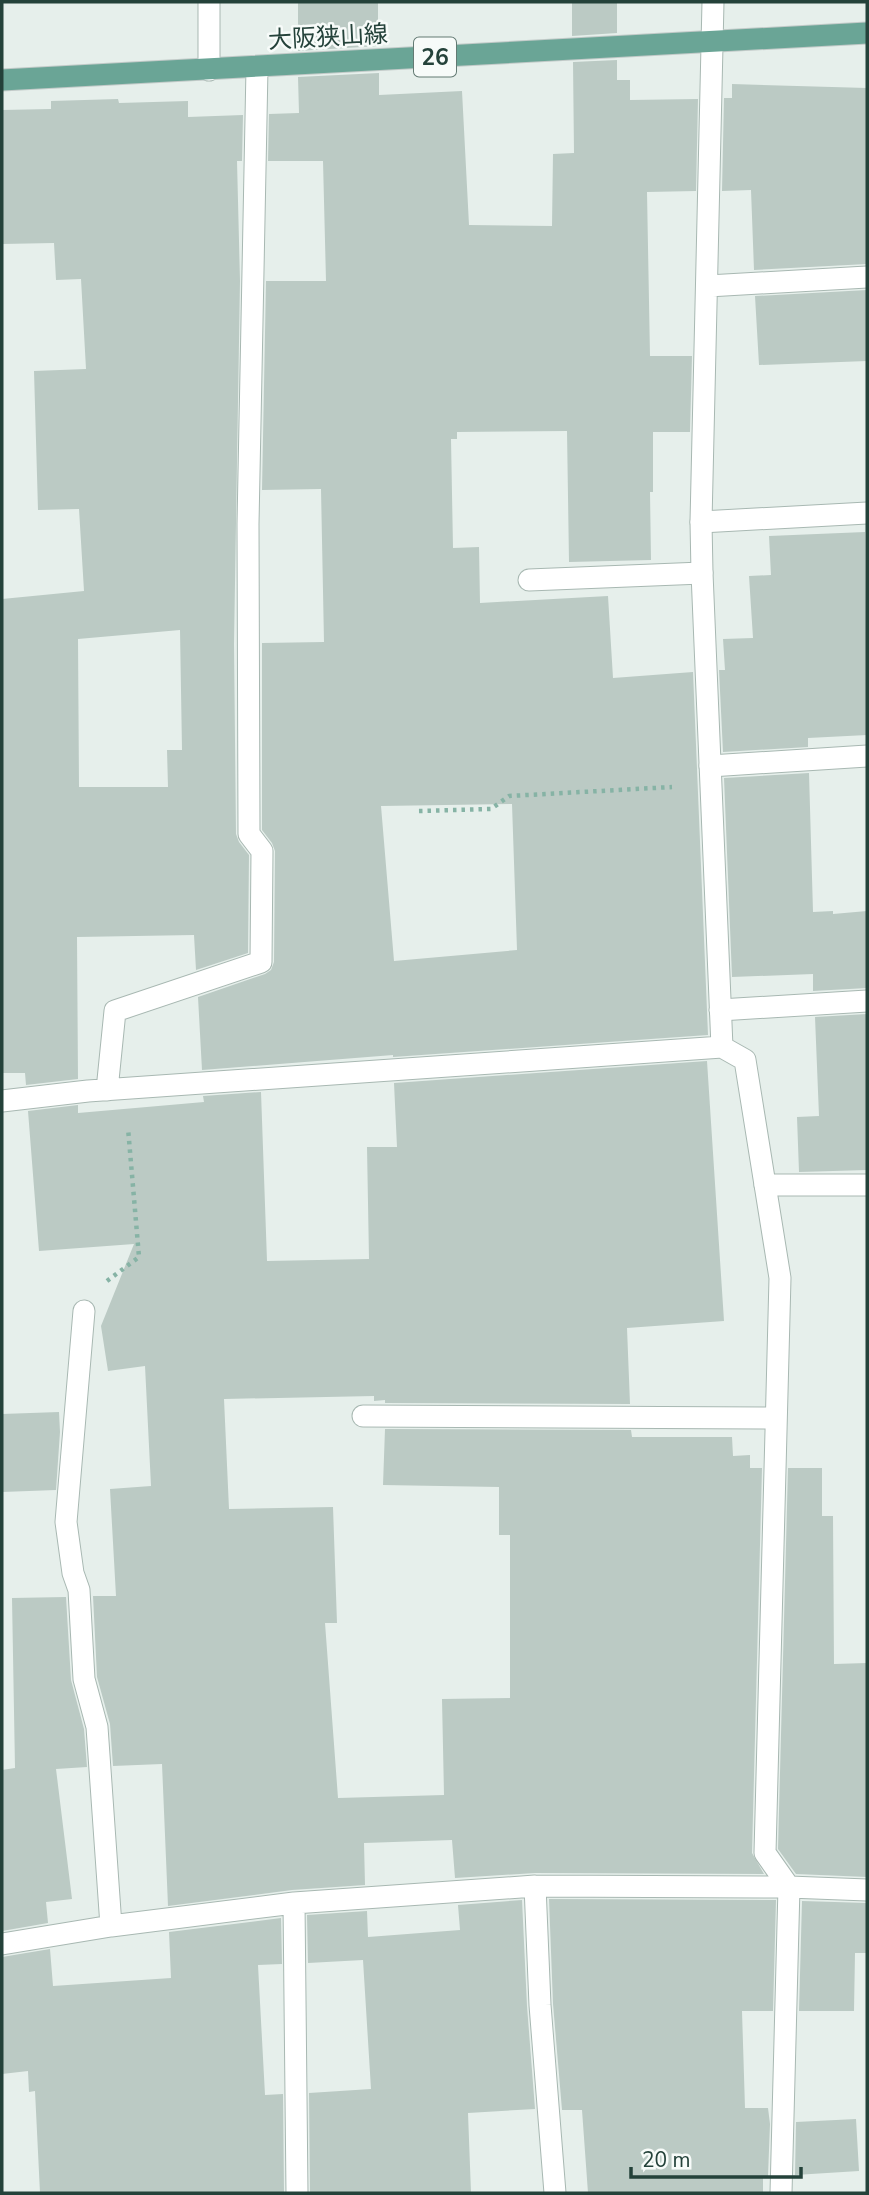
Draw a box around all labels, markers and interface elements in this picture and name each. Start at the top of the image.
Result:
street label: 大阪狭山線 [267,18,389,56]
road number: 26 [414,38,456,76]
scale bar [631,2136,801,2180]
text: 20 m [642,2146,691,2174]

